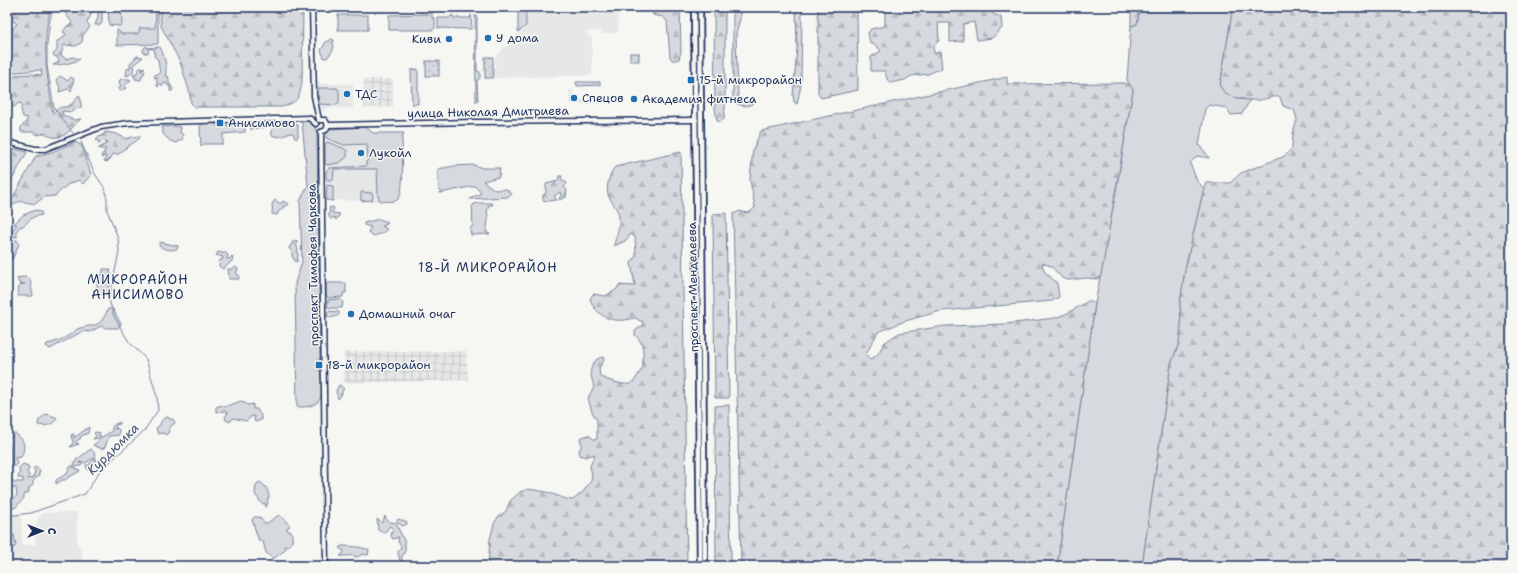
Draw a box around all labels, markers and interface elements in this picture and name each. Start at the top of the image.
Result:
place label: У дома [496,30,539,46]
place label: Киви [412,31,441,47]
marker: У дома [483,33,493,43]
marker: Киви [444,34,454,44]
place label: 15-й микрорайон [699,72,802,88]
marker: 15-й микрорайон [686,75,696,85]
place label: ТДС [355,86,377,102]
marker: ТДС [342,89,352,99]
place label: Спецов [582,90,624,106]
place label: Академия фитнеса [642,91,757,107]
marker: Спецов [569,93,579,103]
marker: Академия фитнеса [629,94,639,104]
street label: улица Николая Дмитриева [407,103,569,121]
place label: Анисимово [228,115,295,131]
marker: Анисимово [215,118,225,128]
place label: Лукойл [369,145,412,161]
marker: Лукойл [356,148,366,158]
street label: проспект Тимофея Чаркова [304,183,322,347]
street label: проспект Менделеева [684,221,702,352]
district label: 18-Й МИКРОРАЙОН [418,258,558,276]
district label: МИКРОРАЙОН АНИСИМОВО [87,270,189,303]
place label: Домашний очаг [359,306,456,322]
marker: Домашний очаг [346,309,356,319]
place label: 18-й микрорайон [327,357,431,373]
marker: 18-й микрорайон [314,360,324,370]
water label: Курдюмка [83,419,143,479]
north arrow [22,511,62,551]
text: С [44,528,59,535]

